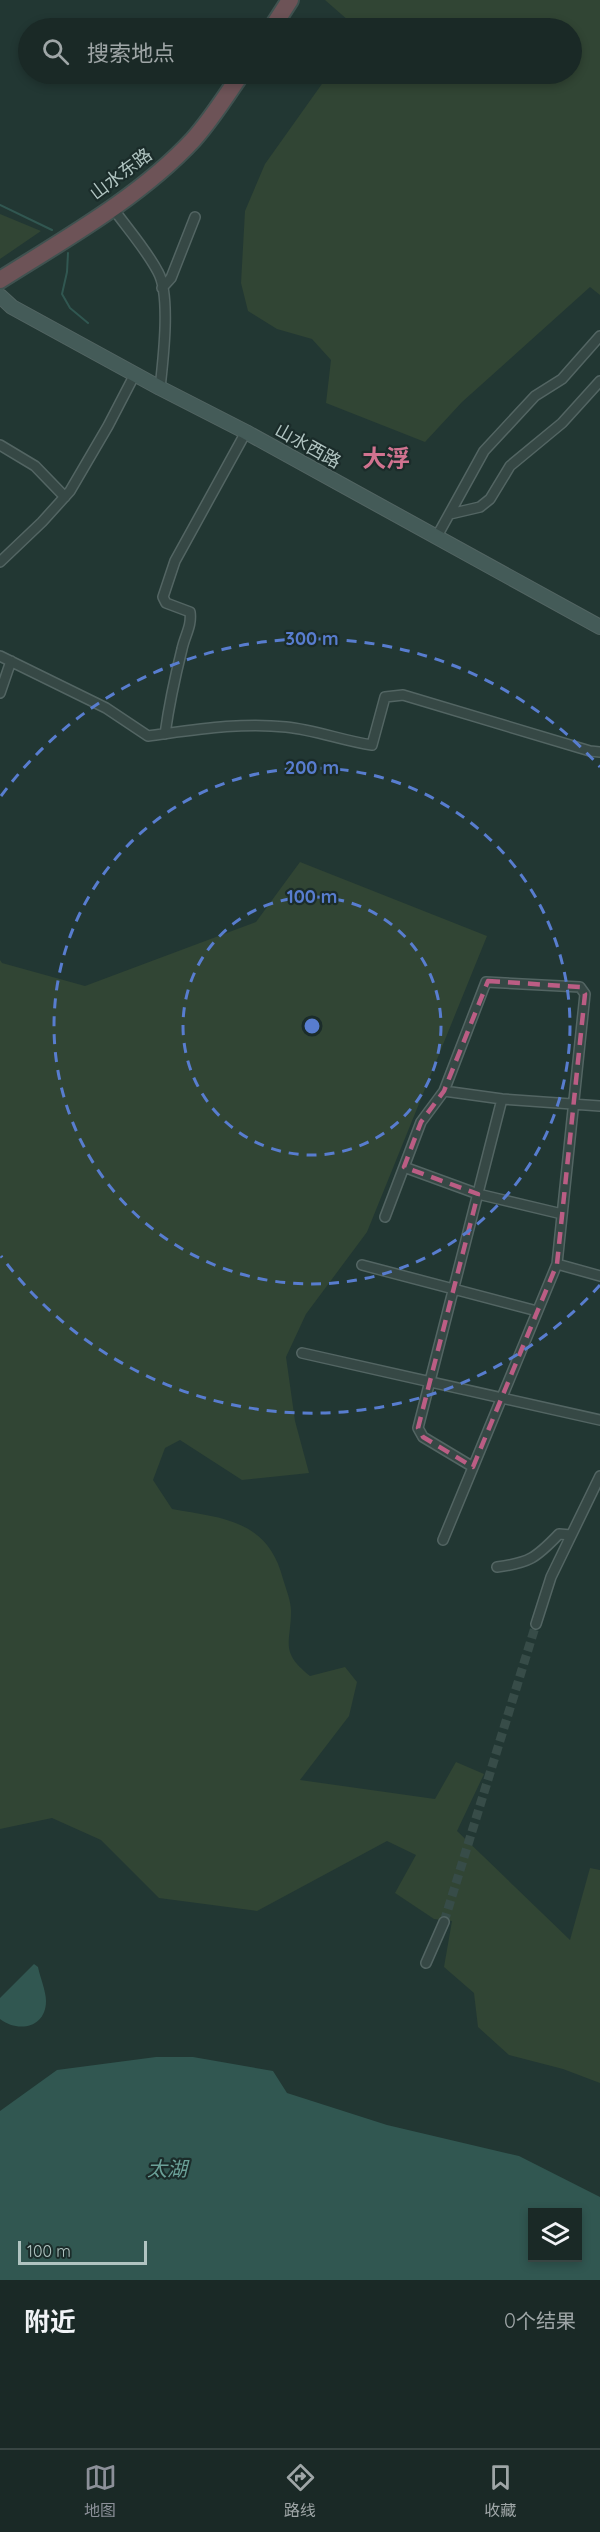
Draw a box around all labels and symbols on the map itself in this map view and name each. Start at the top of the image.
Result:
street label: 山水东路 [85,143,156,204]
street label: 山水西路 [271,418,345,473]
district label: 大浮 [362,443,410,473]
text: 300 m [285,627,339,650]
text: 200 m [285,756,339,779]
text: 100 m [287,885,337,908]
centre of rings [302,1016,322,1036]
water label: 太湖 [147,2156,190,2181]
scale bar [18,2238,147,2266]

